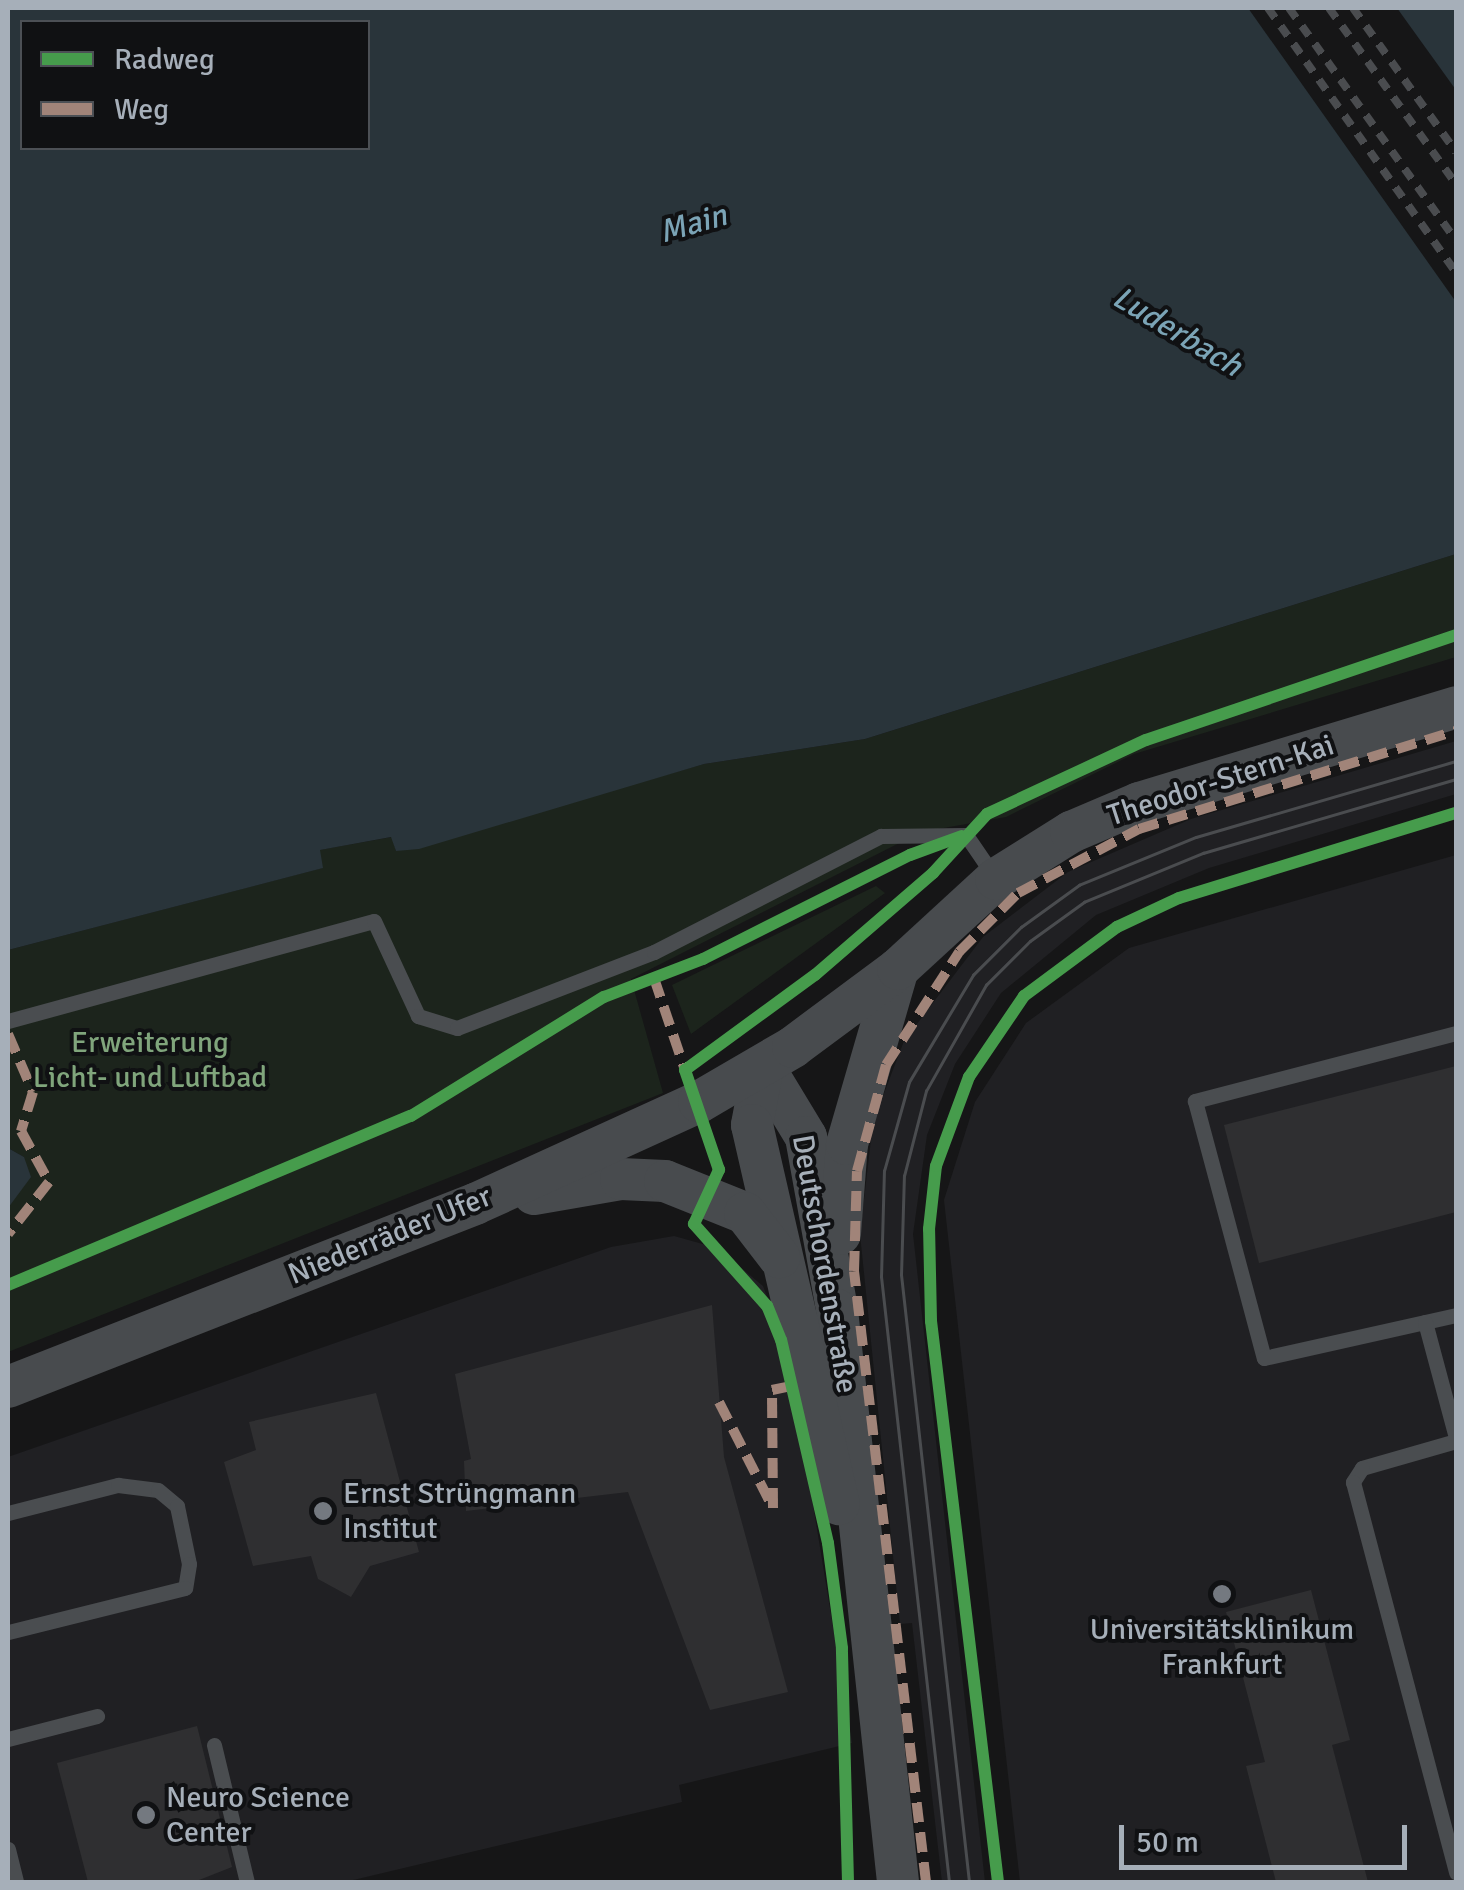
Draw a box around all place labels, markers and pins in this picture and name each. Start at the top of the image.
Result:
place label: Ernst Strüngmann Institut [343,1476,576,1546]
marker: Ernst Strüngmann Institut [312,1500,334,1522]
marker: Universitätsklinikum Frankfurt [1209,1581,1235,1607]
place label: Universitätsklinikum Frankfurt [1090,1612,1354,1682]
place label: Neuro Science Center [166,1780,350,1850]
marker: Neuro Science Center [135,1804,157,1826]

